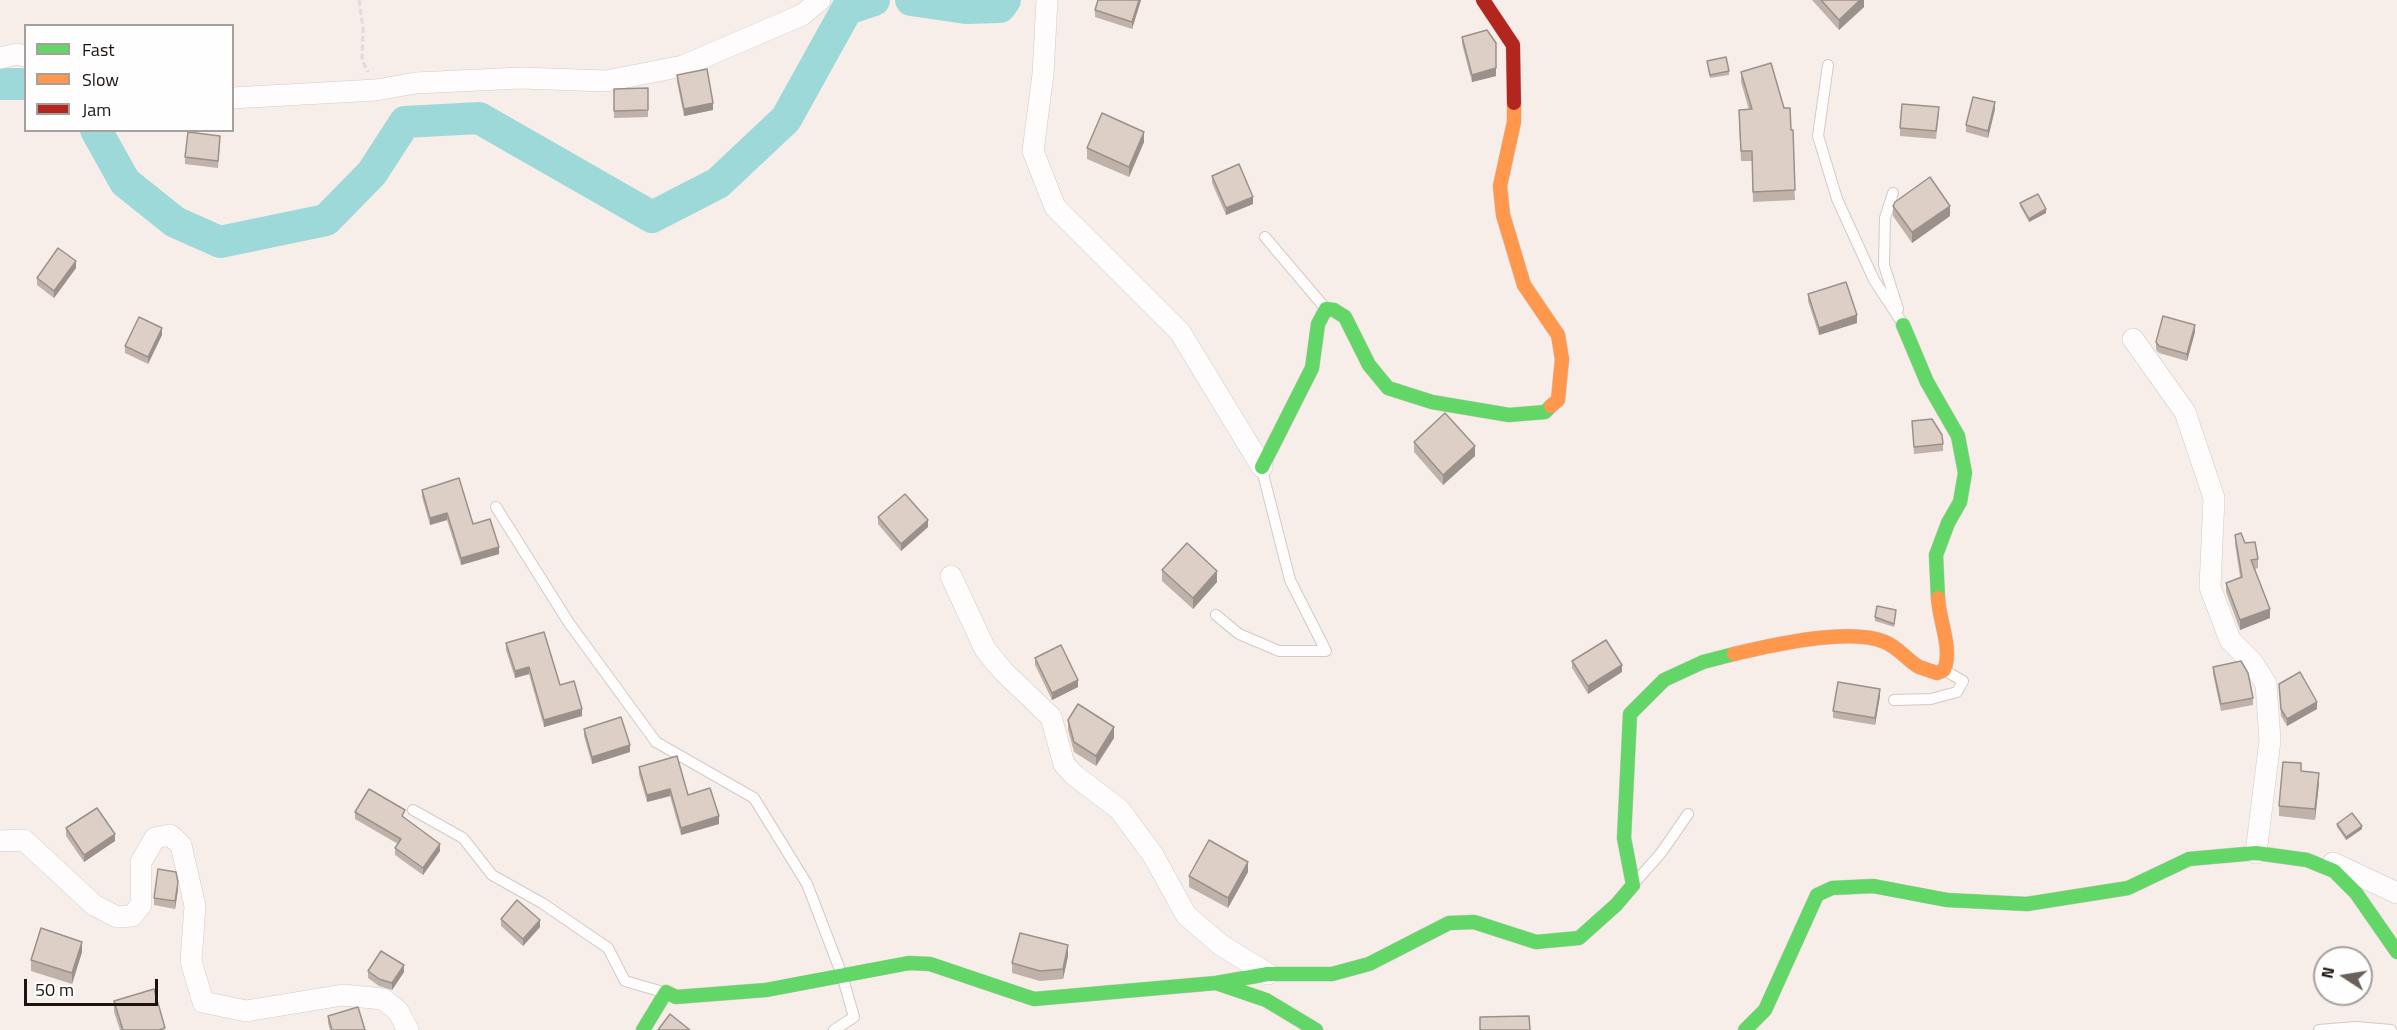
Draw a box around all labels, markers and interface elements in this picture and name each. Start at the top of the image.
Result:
legend [24,24,234,132]
text: Fast [82,36,115,63]
text: Slow [82,66,119,93]
text: Jam [82,96,111,123]
north arrow [2313,946,2373,1006]
text: N [2314,965,2340,981]
scale bar [27,967,160,1005]
text: 50 m [35,976,74,1003]

